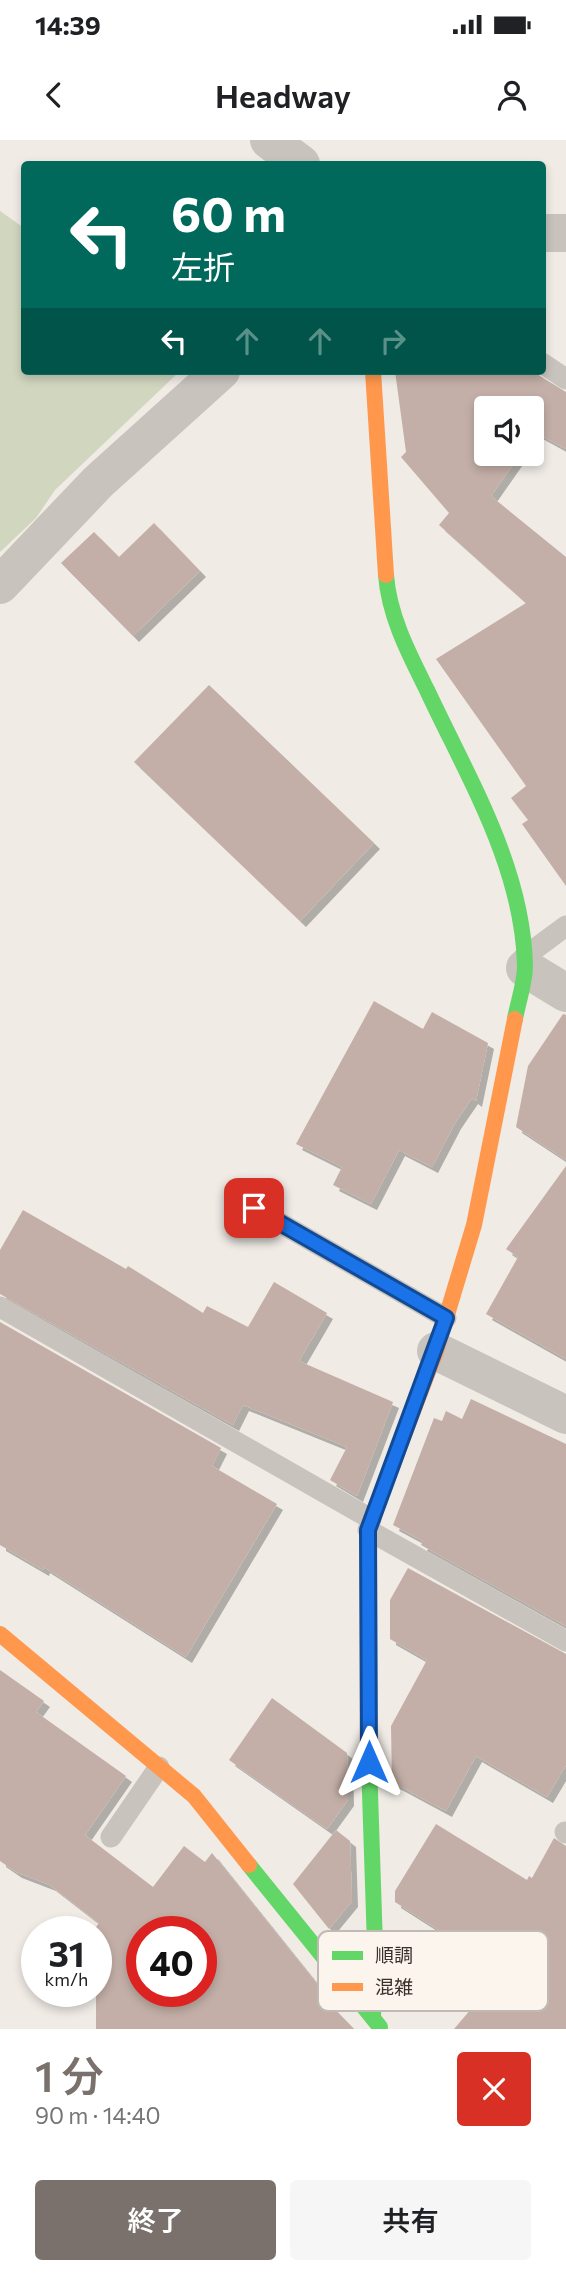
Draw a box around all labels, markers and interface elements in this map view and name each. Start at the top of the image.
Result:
text: 14:39 [35,9,101,40]
text: Headway [215,75,351,115]
icon: back [35,76,73,114]
icon: person [493,76,531,114]
text: 60 m [171,182,286,242]
icon: left [56,189,147,280]
text: 左折 [171,246,235,286]
icon: left [155,322,193,360]
icon: ahead [228,322,266,360]
icon: ahead [301,322,339,360]
icon: right [374,322,412,360]
map controls [474,396,544,466]
button: sound [474,396,544,466]
pin [224,1178,284,1238]
icon: arrive [235,1189,273,1227]
position arrow [332,1725,406,1799]
speed limit sign: 40 [126,1916,217,2007]
text: 31 [48,1931,85,1974]
legend [318,1931,548,2011]
text: 順調 [375,1943,413,1966]
text: km/h [45,1968,88,1990]
text: 混雑 [375,1975,413,1998]
text: 1 分 [35,2049,104,2101]
button: close [457,2052,531,2126]
text: 90 m · 14:40 [35,2101,161,2129]
button: 終了 [35,2180,276,2260]
button: 共有 [290,2180,531,2260]

